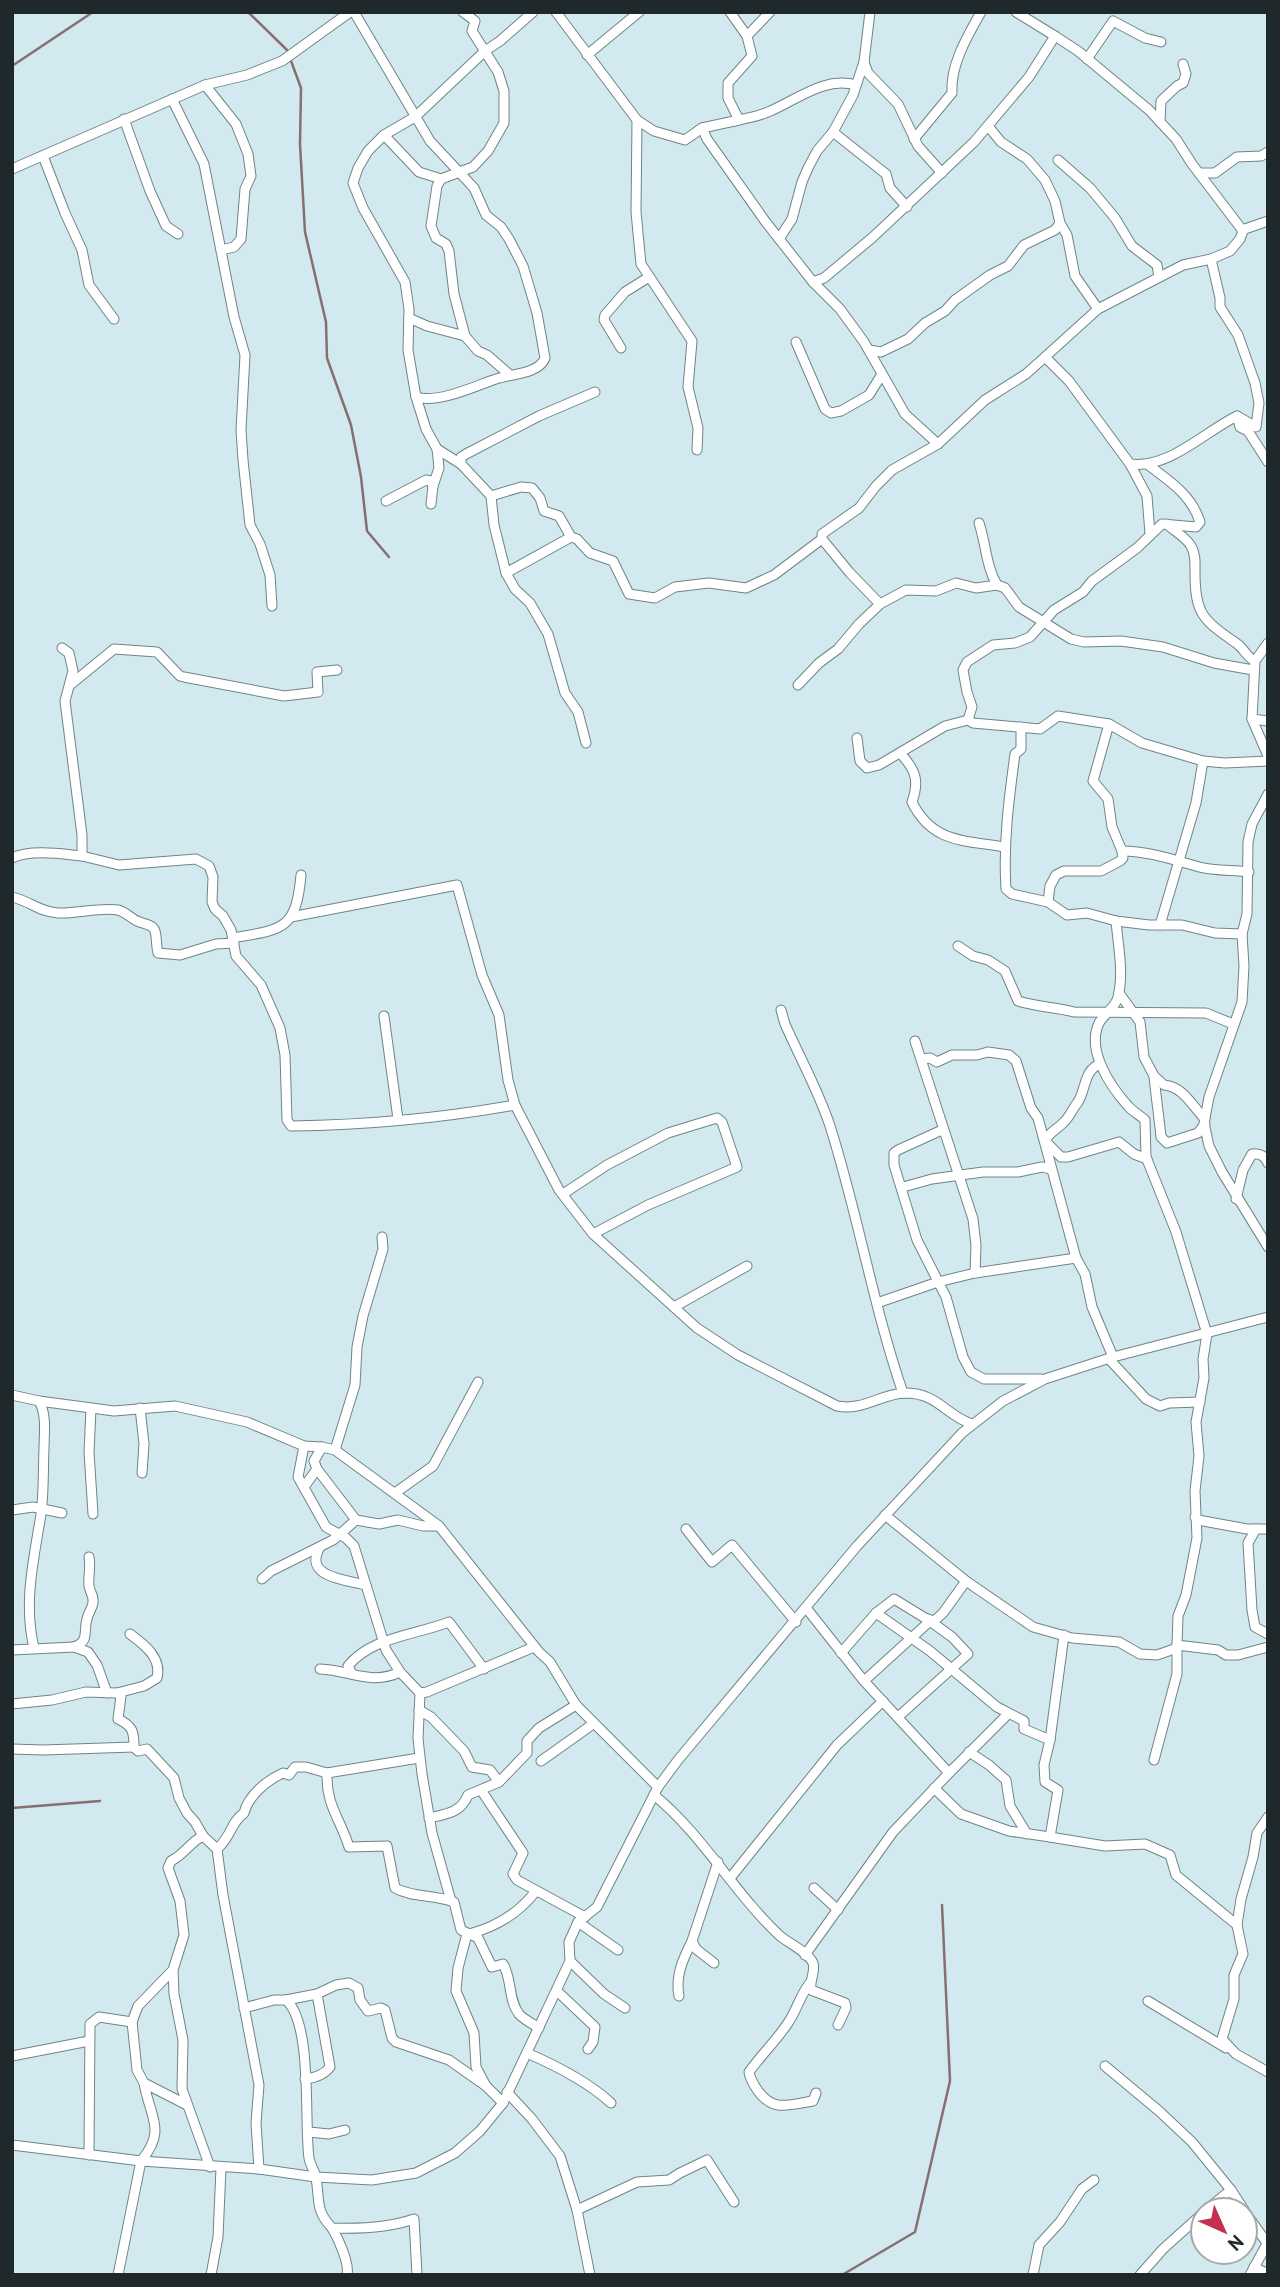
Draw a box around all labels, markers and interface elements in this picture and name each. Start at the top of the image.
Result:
north arrow [1189,2196,1259,2266]
text: N [1223,2230,1249,2256]

